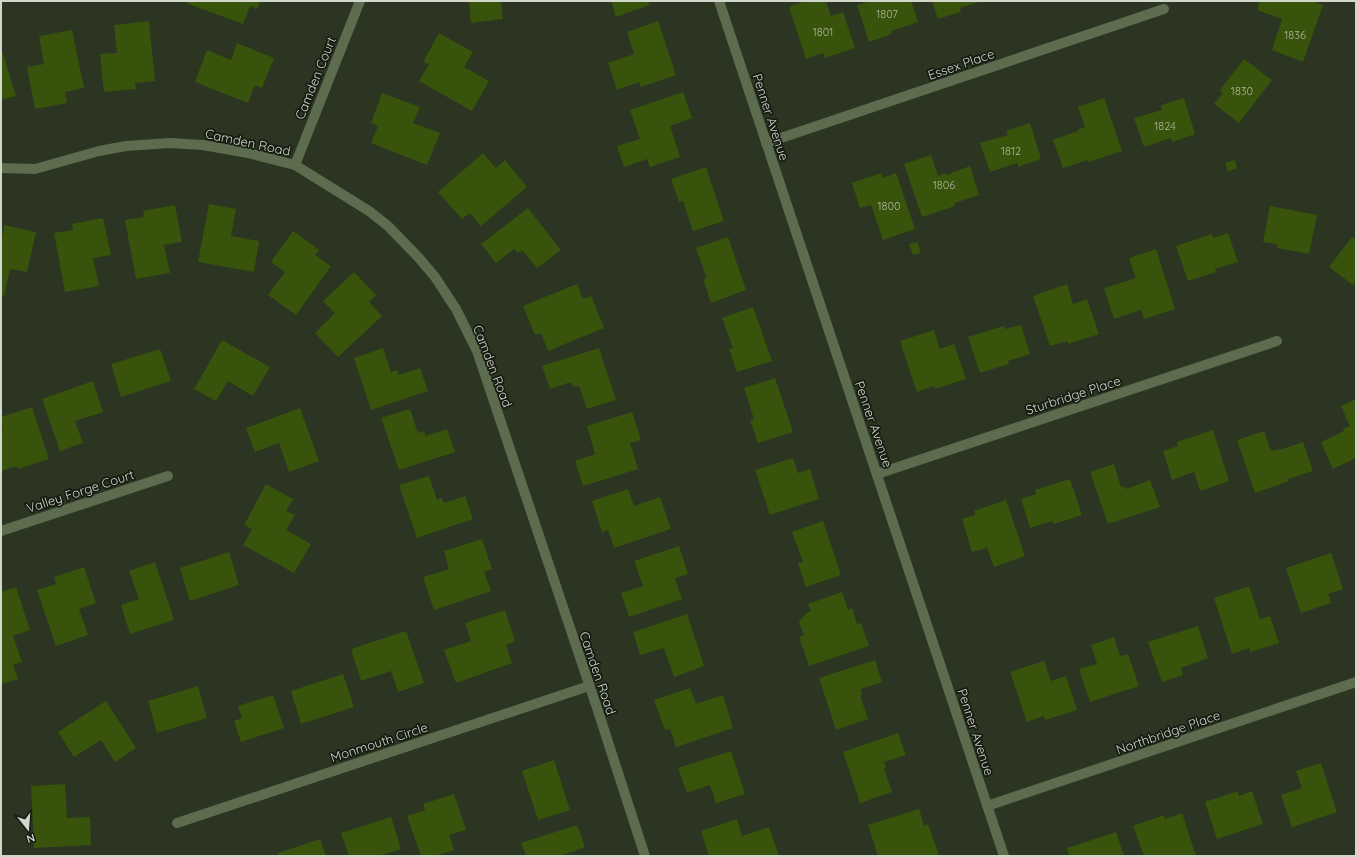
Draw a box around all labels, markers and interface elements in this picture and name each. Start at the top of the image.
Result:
house number: 1807 [876,7,898,21]
house number: 1801 [813,25,833,39]
house number: 1836 [1284,28,1306,42]
street label: Camden Court [291,34,339,122]
street label: Essex Place [926,45,996,83]
street label: Penner Avenue [749,72,793,162]
house number: 1830 [1231,84,1253,98]
house number: 1824 [1154,119,1176,133]
street label: Camden Road [204,125,292,159]
house number: 1812 [1001,144,1021,158]
house number: 1806 [933,178,955,192]
house number: 1800 [877,199,901,213]
street label: Camden Road [470,323,516,409]
street label: Sturbridge Place [1023,372,1123,418]
street label: Penner Avenue [852,379,896,469]
street label: Valley Forge Court [24,466,136,516]
street label: Camden Road [576,629,620,717]
street label: Penner Avenue [954,687,998,777]
street label: Northbridge Place [1114,707,1222,757]
street label: Monmouth Circle [328,719,430,765]
north arrow [8,809,48,849]
text: N [25,831,37,846]

